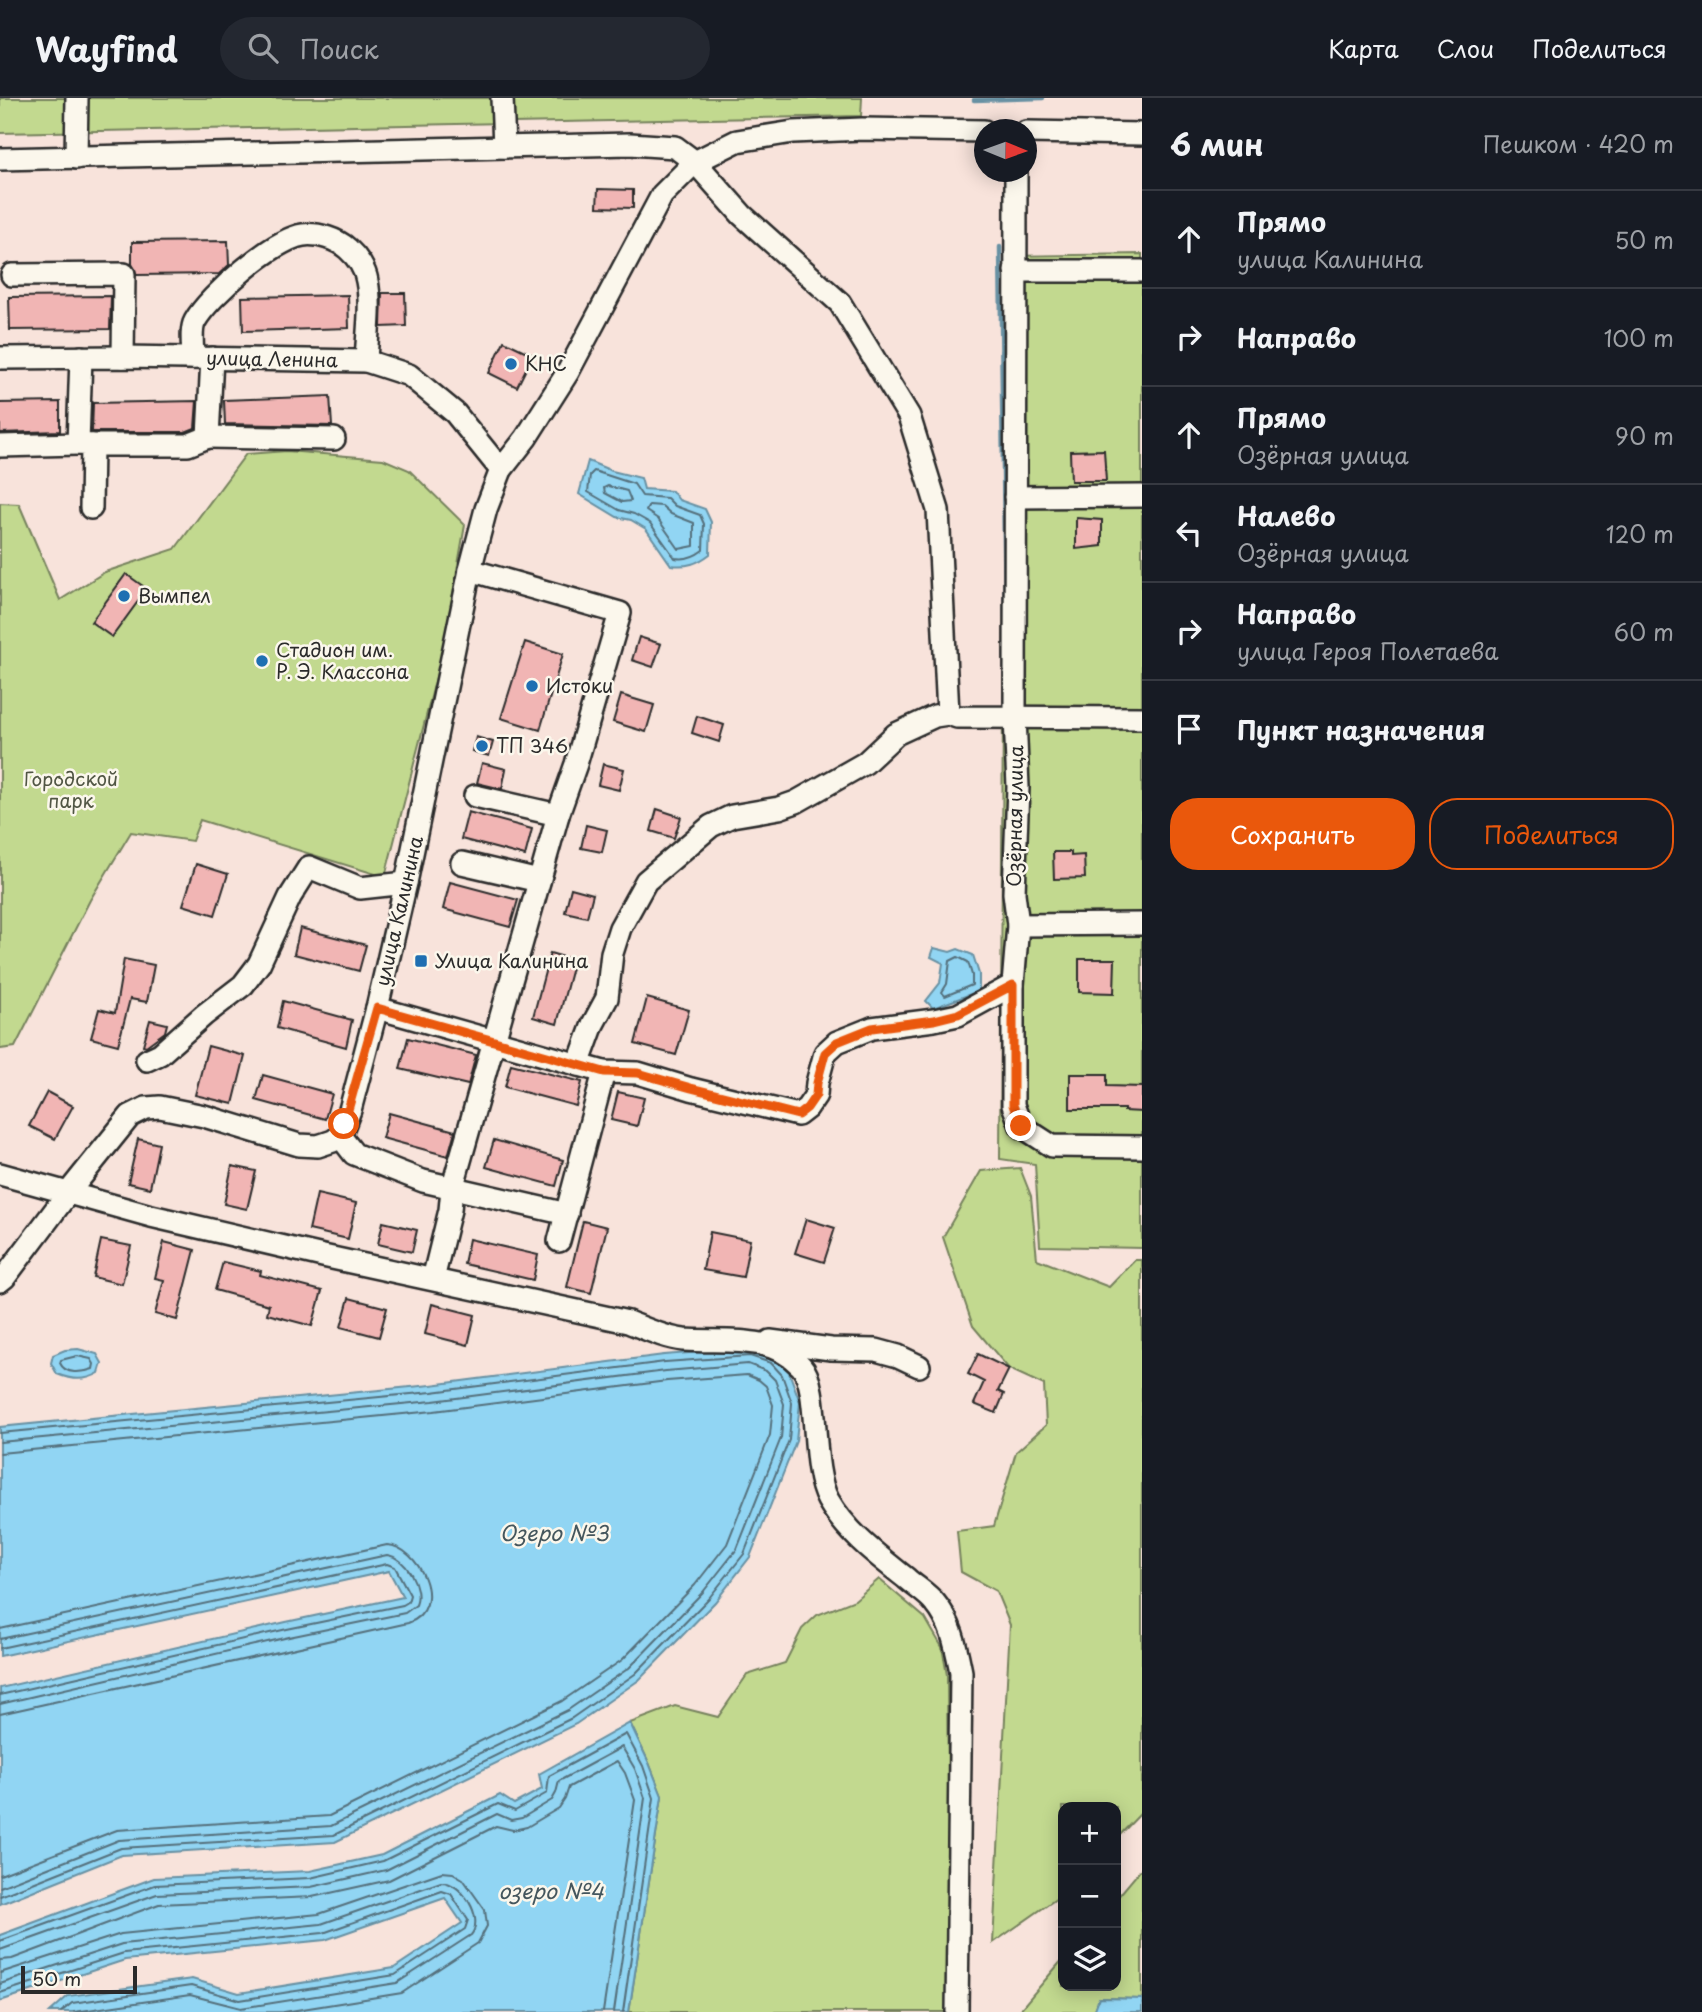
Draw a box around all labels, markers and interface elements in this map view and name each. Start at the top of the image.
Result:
search box [220,17,710,80]
text: Wayfind [35,23,178,73]
icon: search [244,29,282,67]
text: Поиск [300,29,379,68]
text: Карта [1328,30,1399,66]
text: Слои [1437,30,1494,66]
text: Поделиться [1532,30,1667,66]
north arrow [974,119,1037,182]
text: 6 мин [1170,121,1264,166]
text: Пешком · 420 m [1483,126,1674,161]
text: Прямо [1237,202,1326,241]
icon: ahead [1170,220,1208,258]
text: 50 m [1614,222,1674,257]
text: улица Калинина [1237,241,1423,276]
icon: right [1170,318,1208,356]
text: Направо [1237,318,1356,357]
text: 100 m [1604,320,1674,355]
street label: улица Ленина [206,343,338,373]
place label: КНС [525,349,567,377]
marker: КНС [503,356,519,372]
text: Прямо [1237,398,1326,437]
icon: ahead [1170,416,1208,454]
text: 90 m [1615,418,1674,453]
text: Озёрная улица [1237,437,1409,472]
text: Налево [1237,496,1335,535]
icon: left [1170,514,1208,552]
text: 120 m [1606,516,1674,551]
text: Озёрная улица [1237,535,1409,570]
place label: Вымпел [138,581,211,609]
marker: Вымпел [116,588,132,604]
text: Направо [1237,594,1356,633]
icon: right [1170,612,1208,650]
text: 60 m [1614,614,1674,649]
text: улица Героя Полетаева [1237,633,1499,668]
place label: Стадион им. Р. Э. Классона [276,635,409,685]
marker: Стадион им. Р. Э. Классона [254,653,270,669]
place label: Истоки [546,671,613,699]
marker: Истоки [524,678,540,694]
icon: arrive [1170,710,1208,748]
text: Пункт назначения [1237,710,1485,749]
place label: ТП 346 [496,731,568,759]
marker: ТП 346 [474,738,490,754]
street label: Озёрная улица [999,745,1029,887]
park label: Городской парк [24,764,118,814]
button: Сохранить [1170,798,1415,870]
button: Поделиться [1429,798,1674,870]
street label: улица Калинина [367,833,429,989]
place label: Улица Калинина [435,946,588,974]
marker: Улица Калинина [413,953,429,969]
route start [328,1108,359,1139]
route end [1005,1110,1036,1141]
water label: Озеро №3 [499,1516,610,1548]
map controls [1058,1802,1121,1991]
button: + [1058,1802,1121,1865]
button: − [1058,1865,1121,1928]
water label: озеро №4 [498,1874,605,1906]
button: layers [1058,1928,1121,1991]
scale bar [21,1963,136,1995]
text: 50 m [32,1964,81,1992]

